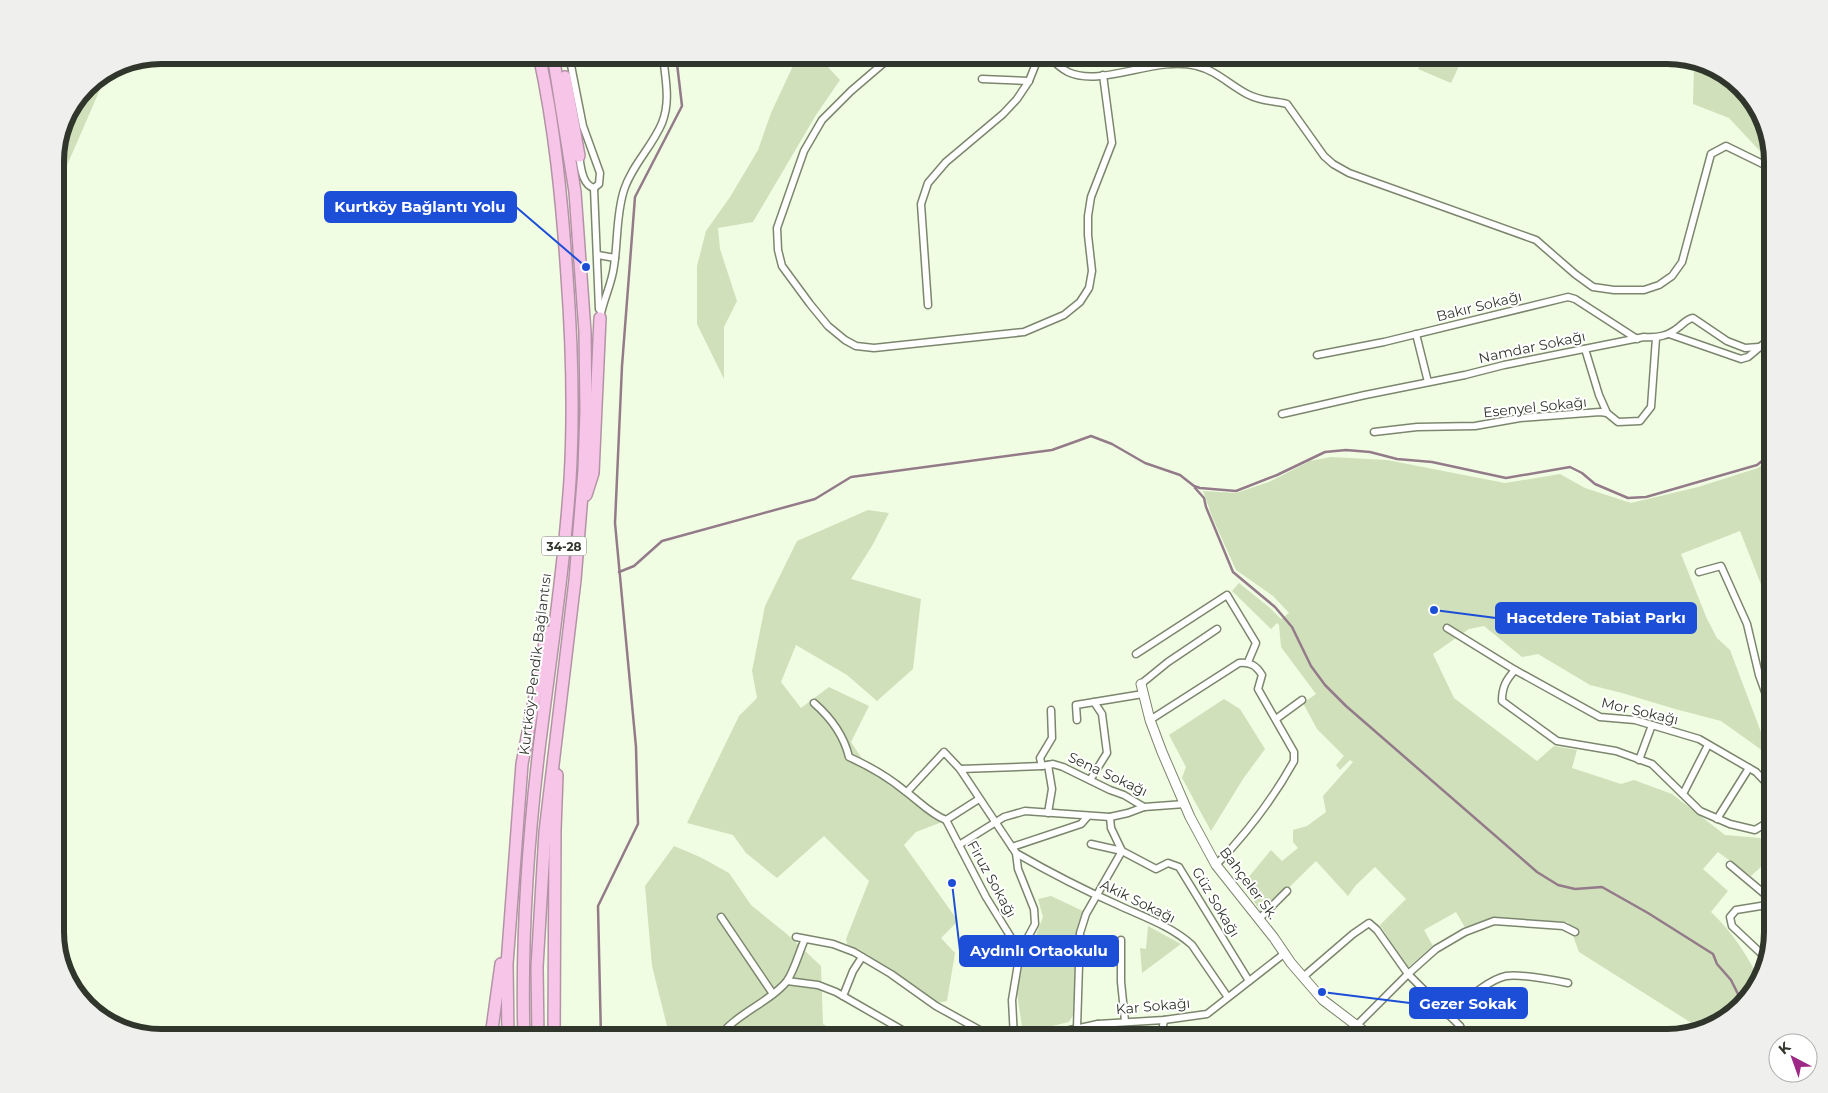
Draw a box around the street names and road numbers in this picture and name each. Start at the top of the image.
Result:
street label: Bakır Sokağı [1434,287,1524,325]
street label: Namdar Sokağı [1477,327,1587,367]
street label: Esenyel Sokağı [1482,393,1588,421]
road number: 34-28 [542,536,586,556]
street label: Kurtköy-Pendik Bağlantısı [515,572,555,756]
street label: Mor Sokağı [1600,693,1680,729]
street label: Sena Sokağı [1065,748,1151,800]
street label: Firuz Sokağı [963,837,1021,921]
street label: Bahçeler Sk. [1216,843,1282,923]
street label: Güz Sokağı [1188,864,1244,940]
street label: Akik Sokağı [1097,875,1179,927]
street label: Kar Sokağı [1115,994,1191,1018]

